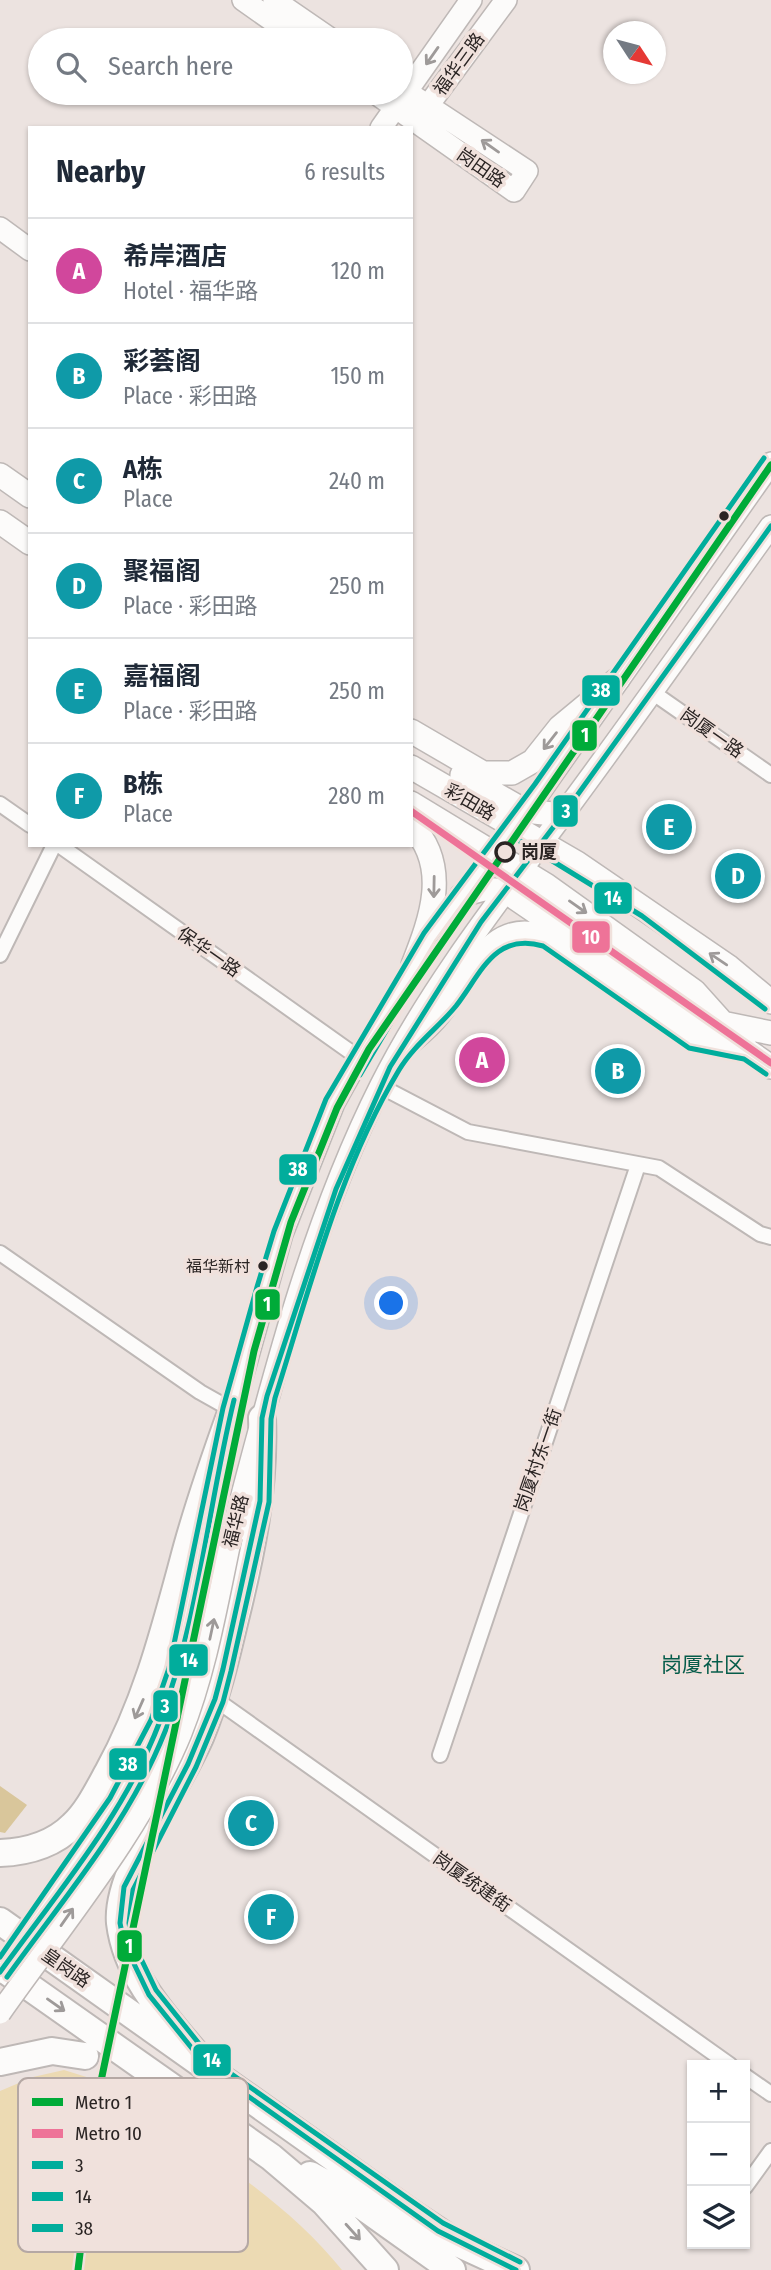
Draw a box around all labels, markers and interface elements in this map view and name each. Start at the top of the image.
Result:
north arrow [603,21,666,84]
search box [28,28,413,105]
street label: 福华三路 [429,28,489,100]
one-way arrow [425,46,439,65]
icon: search [52,48,90,86]
text: Search here [108,51,233,82]
one-way arrow [481,139,500,153]
street label: 岗田路 [453,144,509,192]
text: Nearby [56,154,145,190]
text: 6 results [304,158,385,186]
text: 希岸酒店 [123,241,227,272]
text: A [73,257,85,285]
text: 120 m [331,257,385,285]
text: Hotel · 福华路 [123,277,258,305]
text: 彩荟阁 [123,346,201,377]
text: B [73,362,85,390]
text: 150 m [330,362,385,390]
text: Place · 彩田路 [123,382,257,410]
text: A栋 [123,454,163,485]
text: C [73,467,85,495]
text: 240 m [329,467,385,495]
text: Place [123,485,173,513]
unlabelled marker [717,509,731,523]
text: 聚福阁 [123,556,201,587]
text: D [72,572,86,600]
text: 250 m [329,572,385,600]
text: Place · 彩田路 [123,592,257,620]
text: 嘉福阁 [123,661,201,692]
line badge: 38 [581,674,621,707]
text: E [74,677,84,705]
text: 250 m [329,677,385,705]
text: 38 [590,679,611,702]
text: Place · 彩田路 [123,697,257,725]
street label: 岗厦一路 [676,703,748,763]
line badge: 1 [571,719,598,752]
text: 1 [581,724,589,747]
one-way arrow [542,731,557,750]
text: B栋 [123,769,164,800]
street label: 彩田路 [441,779,499,825]
text: F [74,782,84,810]
text: 280 m [328,782,385,810]
line badge: 3 [552,794,579,828]
text: Place [123,800,173,828]
text: 3 [561,800,571,823]
pin: E [646,801,692,853]
place label: 岗厦 [521,841,557,863]
marker: 岗厦 [495,842,515,862]
pin: D [715,850,761,902]
one-way arrow [427,875,441,898]
line badge: 14 [593,881,633,915]
text: 14 [604,887,622,910]
one-way arrow [568,900,587,914]
line badge: 10 [571,920,611,954]
street label: 保华一路 [173,922,245,982]
text: 10 [582,926,600,949]
one-way arrow [709,952,728,967]
pin: A [459,1034,505,1086]
pin: B [595,1045,641,1097]
line badge: 38 [278,1153,318,1186]
text: 38 [287,1158,308,1181]
place label: 福华新村 [186,1257,250,1276]
marker: 福华新村 [256,1259,270,1273]
your location [374,1286,408,1320]
line badge: 1 [254,1288,281,1321]
text: 1 [263,1293,271,1316]
street label: 岗厦村东一街 [510,1405,566,1515]
street label: 福华路 [219,1492,253,1550]
one-way arrow [205,1618,219,1641]
line badge: 14 [168,1643,209,1677]
text: 14 [180,1649,198,1672]
district label: 岗厦社区 [661,1652,745,1678]
line badge: 3 [152,1689,179,1723]
text: 3 [160,1695,170,1718]
one-way arrow [132,1698,145,1719]
line badge: 38 [108,1747,148,1781]
text: 38 [117,1753,138,1776]
pin: C [228,1797,274,1849]
street label: 岗厦统建街 [429,1847,515,1917]
pin: F [248,1891,294,1943]
one-way arrow [60,1908,74,1927]
line badge: 1 [116,1929,143,1963]
text: 1 [125,1935,133,1958]
street label: 皇岗路 [38,1944,94,1992]
one-way arrow [46,1998,65,2012]
line badge: 14 [192,2043,232,2077]
text: 14 [203,2049,221,2072]
map controls [687,2060,750,2249]
button: + [687,2060,750,2123]
legend [18,2078,248,2252]
text: Metro 1 [75,2091,132,2114]
text: Metro 10 [75,2122,142,2145]
button: − [687,2123,750,2186]
text: 3 [75,2154,84,2177]
text: 14 [75,2185,92,2208]
button: layers [687,2186,750,2249]
text: 38 [75,2217,93,2240]
one-way arrow [345,2223,361,2241]

